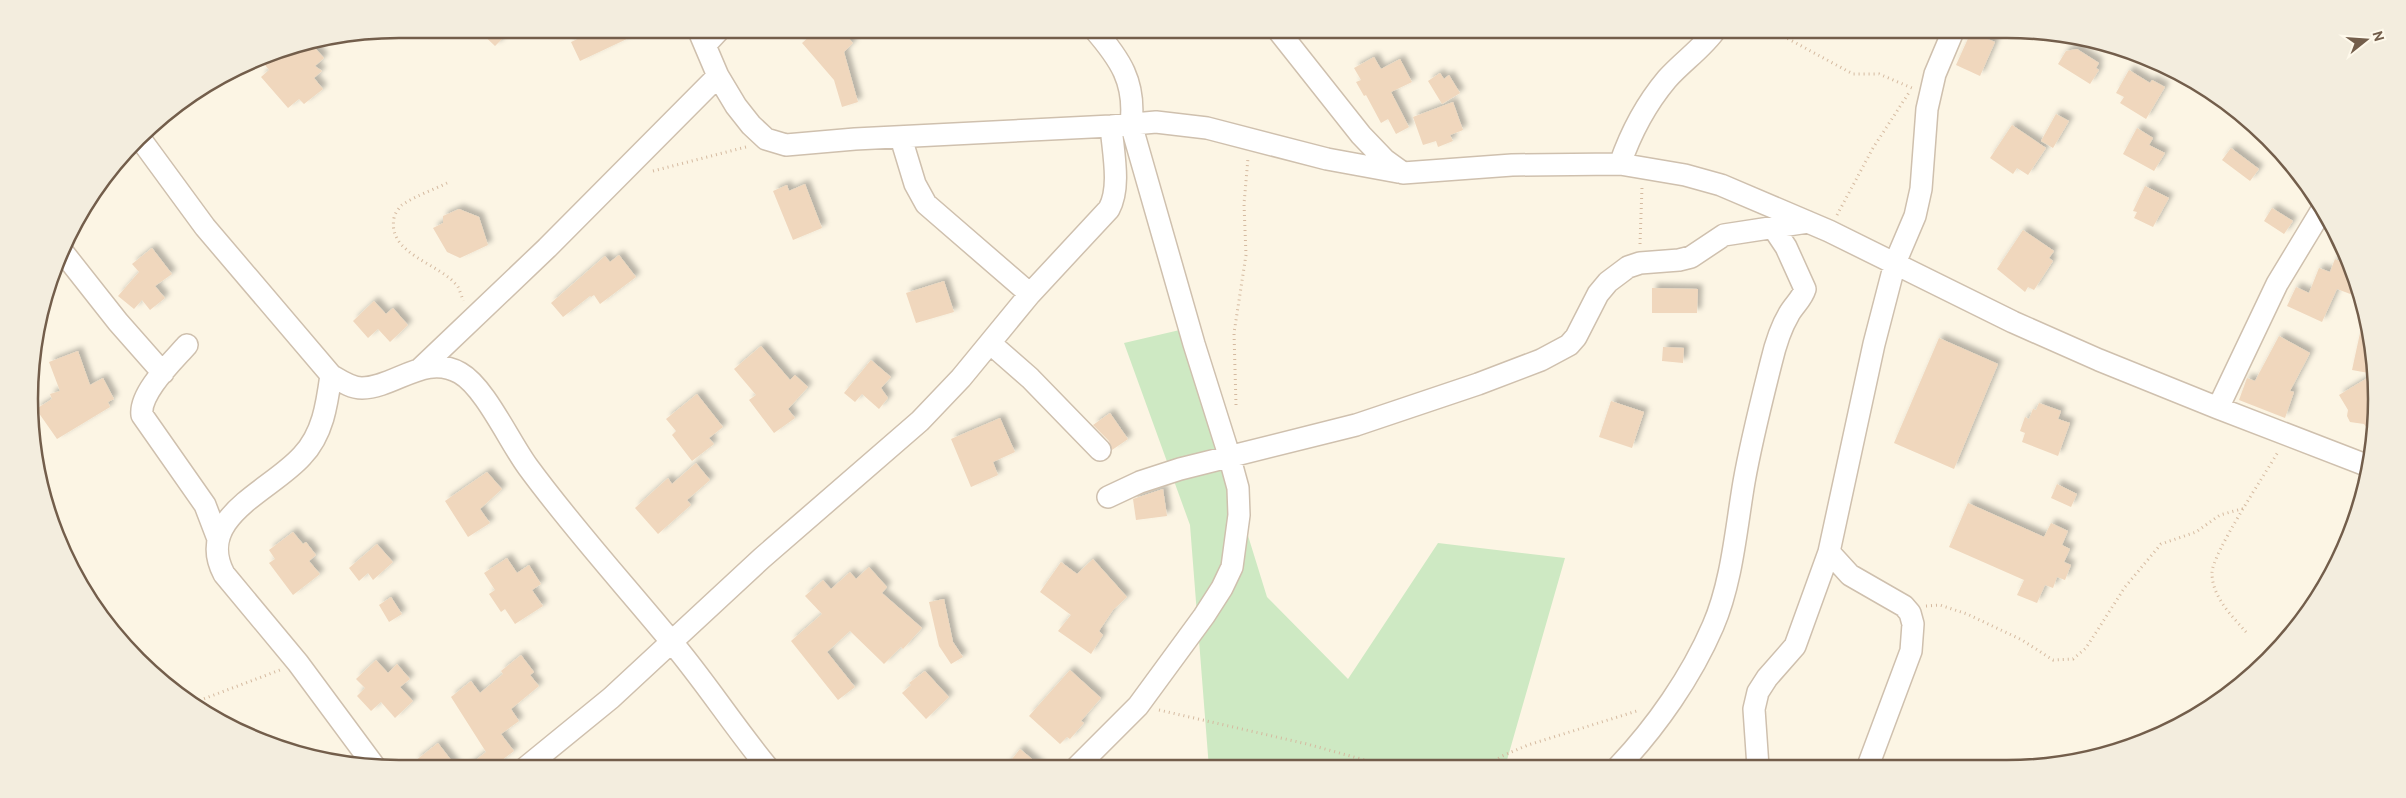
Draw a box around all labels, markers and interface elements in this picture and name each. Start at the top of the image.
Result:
north arrow [2341,15,2391,65]
text: N [2367,29,2387,44]

